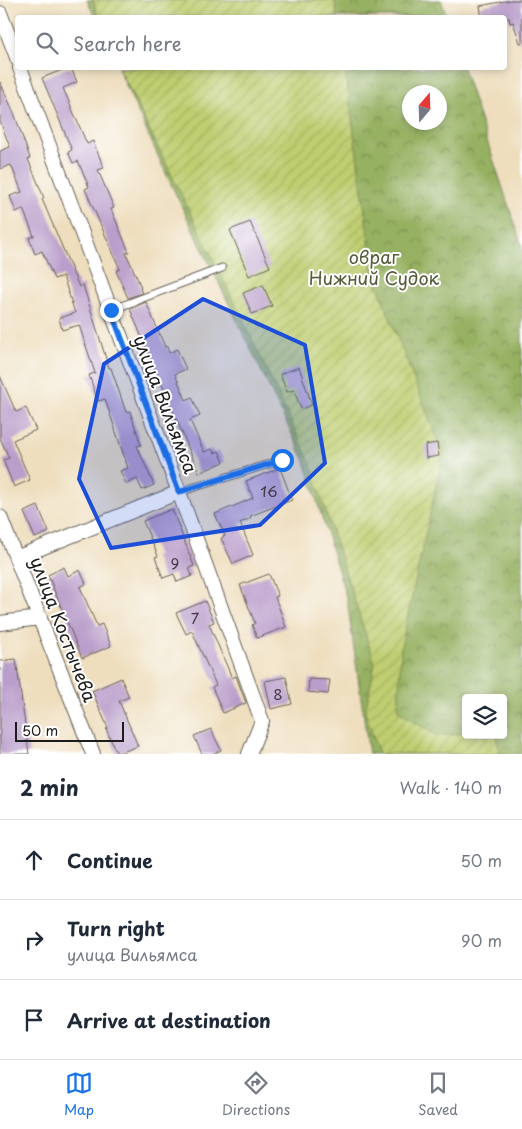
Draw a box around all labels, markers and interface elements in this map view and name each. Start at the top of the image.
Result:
search box [15,15,507,70]
icon: search [33,29,61,57]
text: Search here [73,29,182,57]
north arrow [402,85,447,130]
park label: овраг Нижний Судок [309,243,440,291]
route end [100,299,123,322]
street label: улица Вильямса [127,331,205,478]
route start [271,449,294,472]
house number: 16 [260,479,278,502]
house number: 9 [171,551,179,574]
street label: улица Костычева [24,552,104,706]
house number: 7 [191,606,200,629]
house number: 8 [273,682,283,705]
map controls [462,694,507,739]
button: layers [462,694,507,739]
scale bar [15,719,124,742]
text: 50 m [22,720,58,741]
text: 2 min [20,771,79,803]
text: Walk · 140 m [400,775,502,799]
icon: ahead [20,846,48,874]
text: Continue [67,846,153,874]
text: 50 m [461,848,502,872]
text: Turn right [67,914,165,942]
icon: right [20,926,48,954]
text: 90 m [461,928,502,952]
text: улица Вильямса [67,942,197,966]
icon: arrive [20,1006,48,1034]
text: Arrive at destination [67,1006,271,1034]
tab: Map [64,1069,94,1120]
tab: Directions [222,1069,290,1120]
tab: Saved [418,1069,458,1120]

